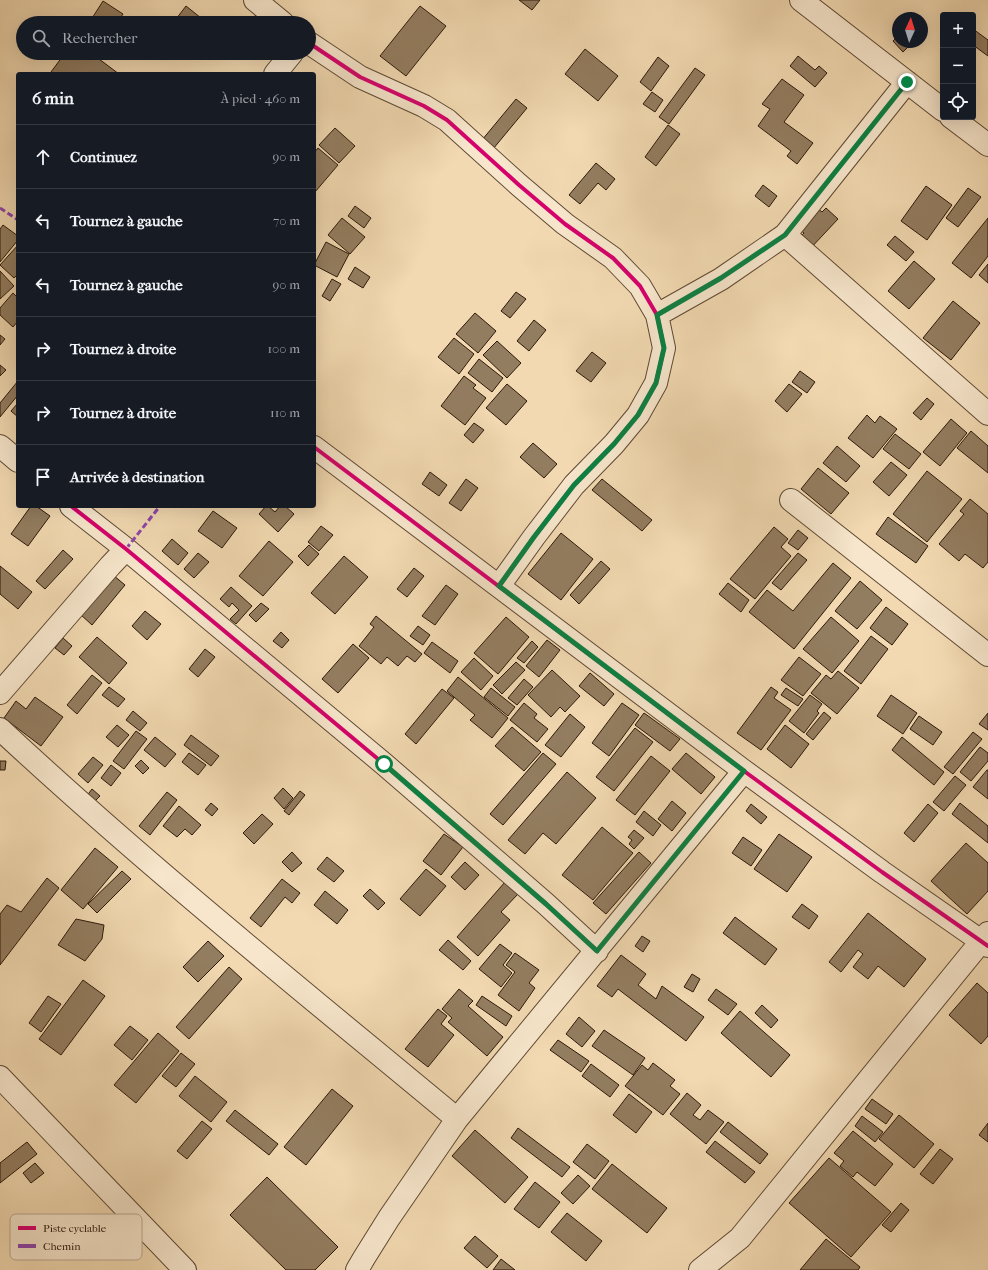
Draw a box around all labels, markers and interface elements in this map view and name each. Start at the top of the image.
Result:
north arrow [892,12,928,48]
map controls [940,12,976,120]
button: + [940,12,976,48]
search box [16,16,316,60]
icon: search [30,27,52,49]
text: Rechercher [62,29,137,47]
button: − [940,48,976,84]
route end [898,73,916,91]
button: locate [940,84,976,120]
text: 6 min [32,88,74,108]
text: À pied · 460 m [221,91,300,106]
icon: ahead [32,146,54,168]
text: Continuez [70,148,137,166]
text: 90 m [272,149,300,164]
icon: left [32,210,54,232]
text: Tournez à gauche [70,212,183,230]
text: 70 m [273,213,300,228]
icon: left [32,274,54,296]
text: Tournez à gauche [70,276,183,294]
text: 90 m [272,277,300,292]
icon: right [32,338,54,360]
text: Tournez à droite [70,340,176,358]
text: 100 m [267,341,300,356]
icon: right [32,402,54,424]
text: Tournez à droite [70,404,176,422]
text: 110 m [270,405,300,420]
icon: arrive [32,466,54,488]
text: Arrivée à destination [70,468,205,486]
route start [375,755,393,773]
legend [10,1214,142,1260]
text: Piste cyclable [43,1222,107,1235]
text: Chemin [43,1240,81,1253]

